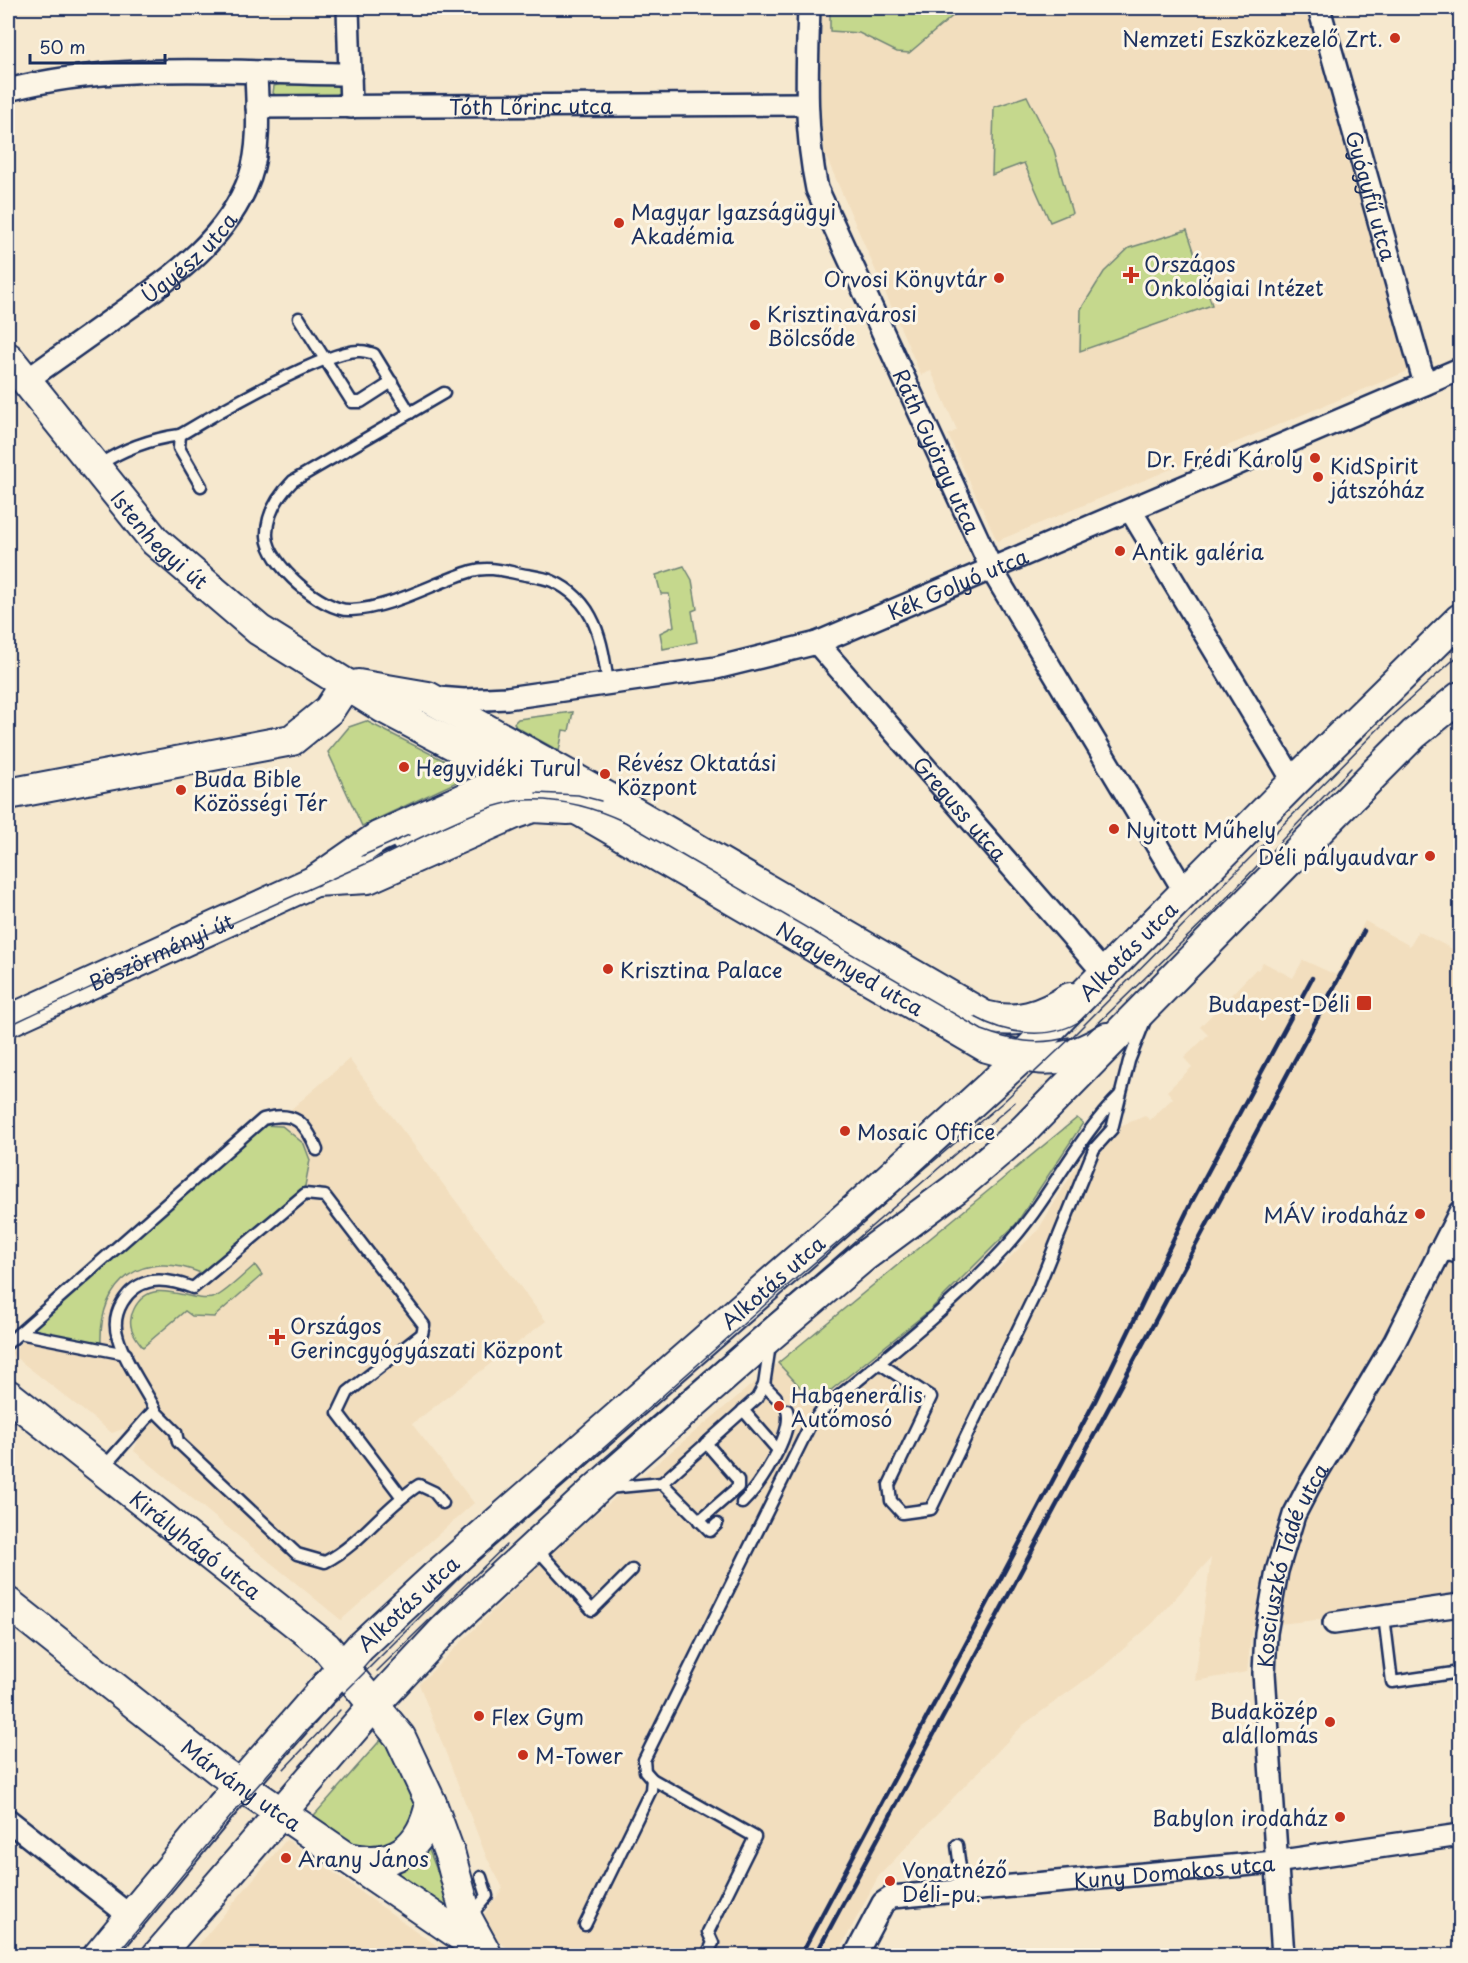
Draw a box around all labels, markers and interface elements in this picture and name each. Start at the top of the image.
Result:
place label: Nemzeti Eszközkezelő Zrt. [1122,22,1383,54]
scale bar [30,27,165,65]
marker: Nemzeti Eszközkezelő Zrt. [1388,31,1402,45]
text: 50 m [39,33,86,60]
street label: Tóth Lőrinc utca [449,89,613,122]
street label: Gyógyfű utca [1338,127,1406,265]
place label: Magyar Igazságügyi Akadémia [631,195,836,251]
street label: Ügyész utca [134,205,244,310]
marker: Magyar Igazságügyi Akadémia [612,216,626,230]
place label: Országos Onkológiai Intézet [1144,247,1324,303]
place label: Orvosi Könyvtár [824,262,988,294]
marker: Országos Onkológiai Intézet [1122,266,1140,284]
marker: Orvosi Könyvtár [992,271,1006,285]
place label: Krisztinavárosi Bölcsőde [767,297,917,353]
marker: Krisztinavárosi Bölcsőde [748,318,762,332]
street label: Ráth György utca [886,363,989,539]
place label: Dr. Frédi Károly [1146,442,1303,474]
place label: KidSpirit játszóház [1328,449,1425,505]
marker: Dr. Frédi Károly [1308,451,1322,465]
marker: KidSpirit játszóház [1311,470,1325,484]
street label: Istenhegyi út [104,483,216,596]
place label: Antik galéria [1132,535,1264,567]
street label: Kék Golyó utca [882,539,1033,627]
marker: Antik galéria [1113,544,1127,558]
place label: Révész Oktatási Központ [617,746,777,802]
street label: Greguss utca [906,749,1015,868]
place label: Hegyvidéki Turul [416,751,581,783]
marker: Hegyvidéki Turul [397,760,411,774]
place label: Buda Bible Közösségi Tér [193,762,327,818]
marker: Révész Oktatási Központ [598,767,612,781]
marker: Buda Bible Közösségi Tér [174,783,188,797]
place label: Nyitott Műhely [1126,813,1276,845]
marker: Nyitott Műhely [1107,822,1121,836]
place label: Déli pályaudvar [1258,840,1419,872]
marker: Déli pályaudvar [1423,849,1437,863]
street label: Alkotás utca [1071,893,1184,1008]
street label: Böszörményi út [83,904,238,998]
street label: Nagyenyed utca [771,912,930,1023]
place label: Krisztina Palace [620,953,782,985]
marker: Krisztina Palace [601,962,615,976]
place label: Budapest-Déli [1207,987,1350,1019]
marker: Budapest-Déli [1355,994,1373,1012]
place label: Mosaic Office [857,1115,996,1147]
marker: Mosaic Office [838,1124,852,1138]
place label: MÁV irodaház [1264,1198,1408,1230]
marker: MÁV irodaház [1413,1207,1427,1221]
street label: Alkotás utca [713,1227,831,1336]
place label: Országos Gerincgyógyászati Központ [290,1309,563,1365]
marker: Országos Gerincgyógyászati Központ [268,1328,286,1346]
place label: Habgenerális Autómosó [791,1378,923,1434]
marker: Habgenerális Autómosó [772,1399,786,1413]
street label: Kosciuszkó Tádé utca [1248,1456,1336,1668]
street label: Királyhágó utca [123,1482,269,1606]
street label: Alkotás utca [349,1547,466,1659]
place label: Budaközép alállomás [1210,1694,1318,1750]
place label: Flex Gym [491,1700,584,1732]
marker: Flex Gym [472,1709,486,1723]
marker: Budaközép alállomás [1323,1715,1337,1729]
street label: Márvány utca [175,1731,308,1838]
place label: M-Tower [535,1739,623,1771]
marker: M-Tower [516,1748,530,1762]
place label: Babylon irodaház [1152,1801,1328,1833]
marker: Babylon irodaház [1333,1810,1347,1824]
place label: Arany János [298,1842,429,1874]
street label: Kuny Domokos utca [1072,1846,1276,1896]
marker: Arany János [279,1851,293,1865]
place label: Vonatnéző Déli-pu. [902,1853,1007,1909]
marker: Vonatnéző Déli-pu. [883,1874,897,1888]

